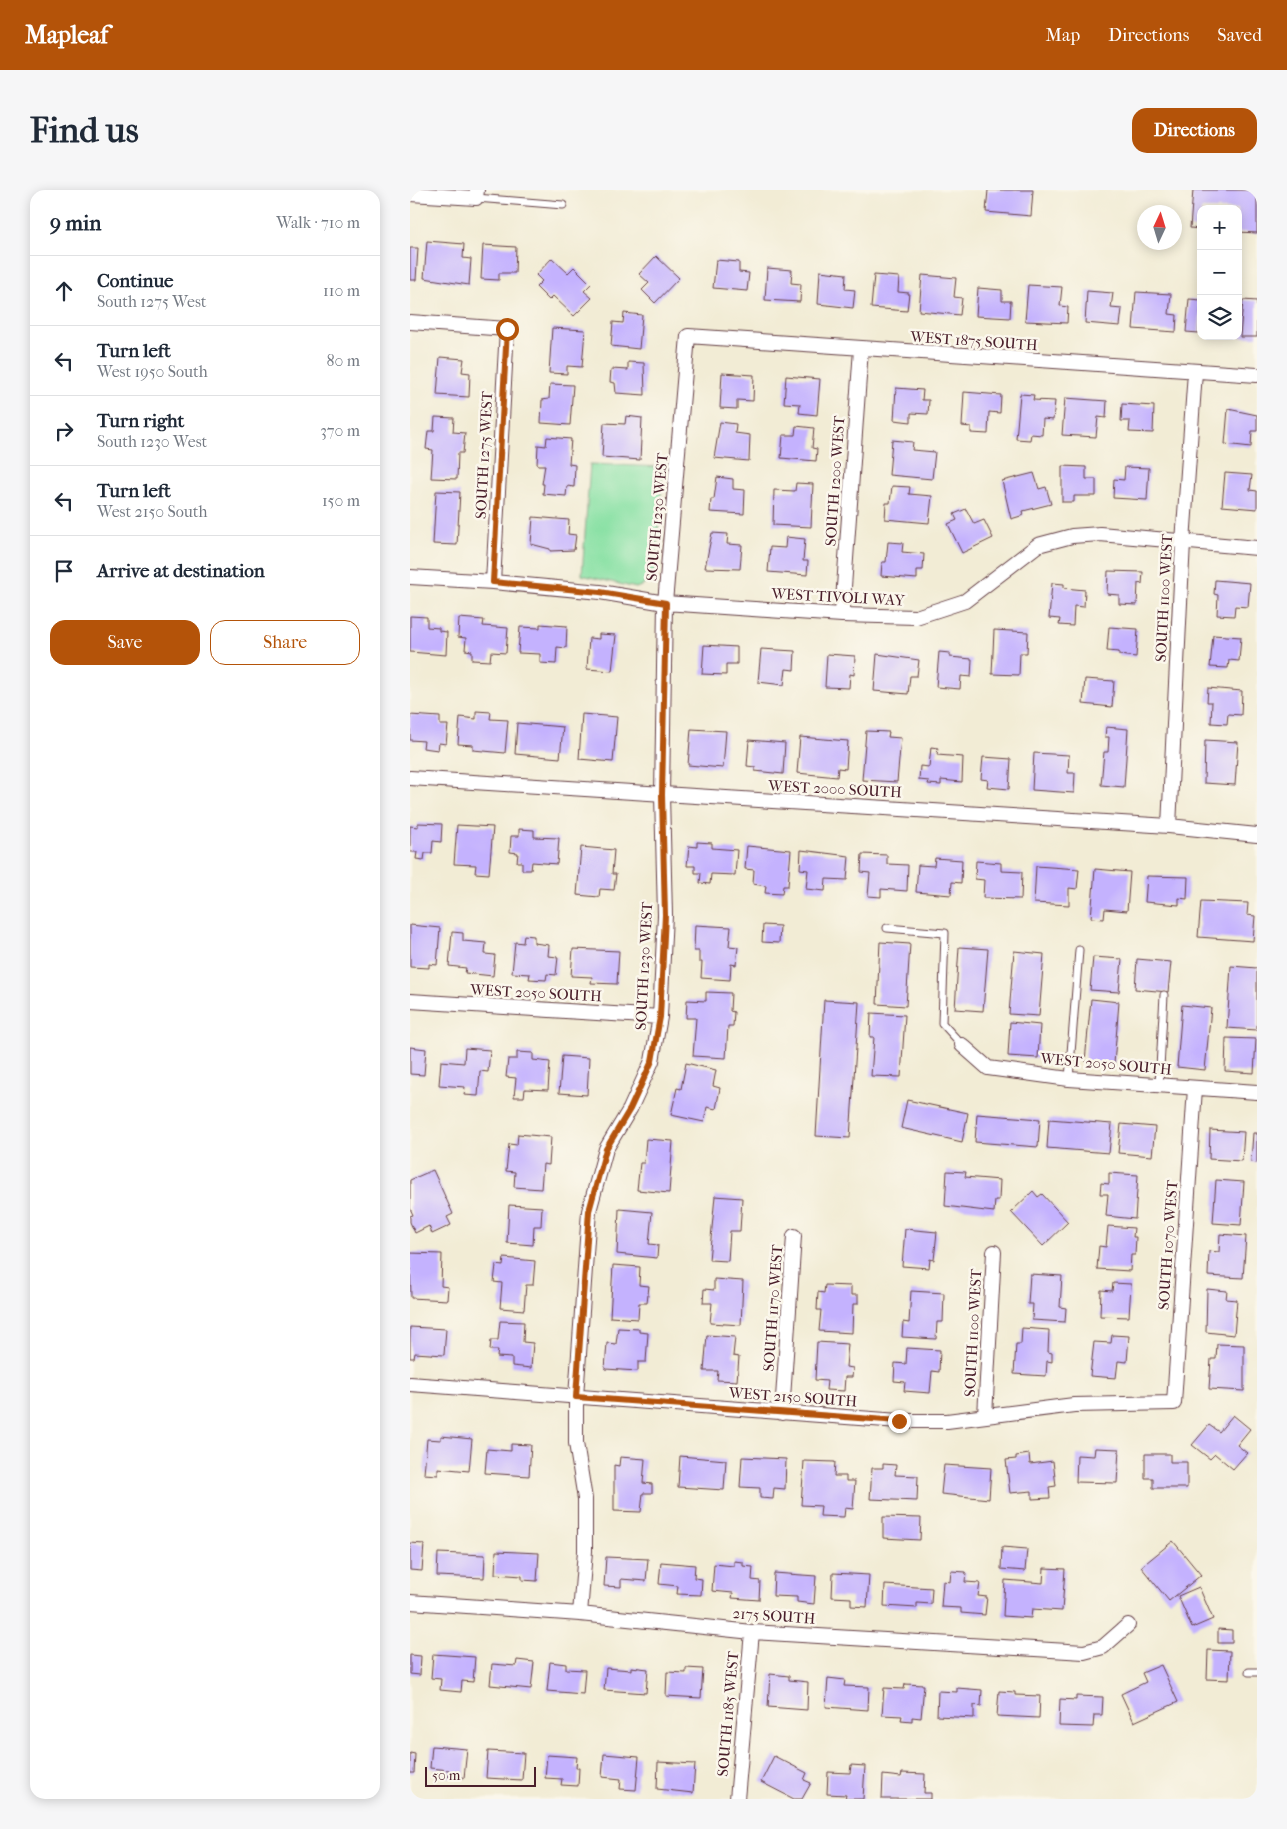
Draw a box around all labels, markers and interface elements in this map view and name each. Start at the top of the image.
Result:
text: Mapleaf [25,21,108,49]
text: Map [1046,25,1080,46]
text: Directions [1108,25,1189,46]
text: Saved [1217,25,1262,46]
button: Directions [1132,108,1257,153]
text: Find us [30,110,139,151]
north arrow [1137,205,1182,250]
map controls [1197,205,1242,340]
button: + [1197,205,1242,250]
text: 9 min [50,211,101,235]
text: Walk · 710 m [276,213,360,232]
button: − [1197,250,1242,295]
text: Continue [97,270,173,292]
icon: ahead [50,277,78,305]
text: 110 m [323,281,360,300]
text: South 1275 West [97,292,207,311]
button: layers [1197,295,1242,340]
route start [496,318,519,341]
street label: WEST 1875 SOUTH [909,327,1038,354]
text: Turn left [97,340,171,362]
icon: left [50,347,78,375]
text: 80 m [326,351,360,370]
text: West 1950 South [97,362,208,381]
street label: SOUTH 1275 WEST [472,390,496,519]
text: Turn right [97,410,184,432]
street label: SOUTH 1200 WEST [821,414,849,547]
icon: right [50,417,78,445]
text: 370 m [320,421,360,440]
text: South 1230 West [97,432,207,451]
street label: SOUTH 1230 WEST [642,451,672,582]
text: Turn left [97,480,171,502]
icon: left [50,487,78,515]
text: 150 m [322,491,360,510]
text: West 2150 South [97,502,208,521]
street label: SOUTH 1100 WEST [1152,533,1176,663]
icon: arrive [50,557,78,585]
text: Arrive at destination [97,560,265,582]
street label: WEST TIVOLI WAY [770,584,906,610]
button: Save [50,620,200,665]
button: Share [210,620,360,665]
street label: WEST 2000 SOUTH [767,776,902,801]
street label: SOUTH 1230 WEST [632,900,656,1031]
street label: WEST 2050 SOUTH [469,981,602,1005]
street label: WEST 2050 SOUTH [1039,1049,1173,1079]
street label: SOUTH 1070 WEST [1154,1179,1182,1311]
street label: SOUTH 1170 WEST [760,1243,786,1372]
street label: SOUTH 1100 WEST [961,1268,985,1398]
street label: WEST 2150 SOUTH [727,1383,858,1410]
route end [888,1410,911,1433]
street label: 2175 SOUTH [732,1604,816,1628]
street label: SOUTH 1185 WEST [714,1650,743,1777]
scale bar [425,1764,536,1787]
text: 50 m [432,1767,460,1784]

